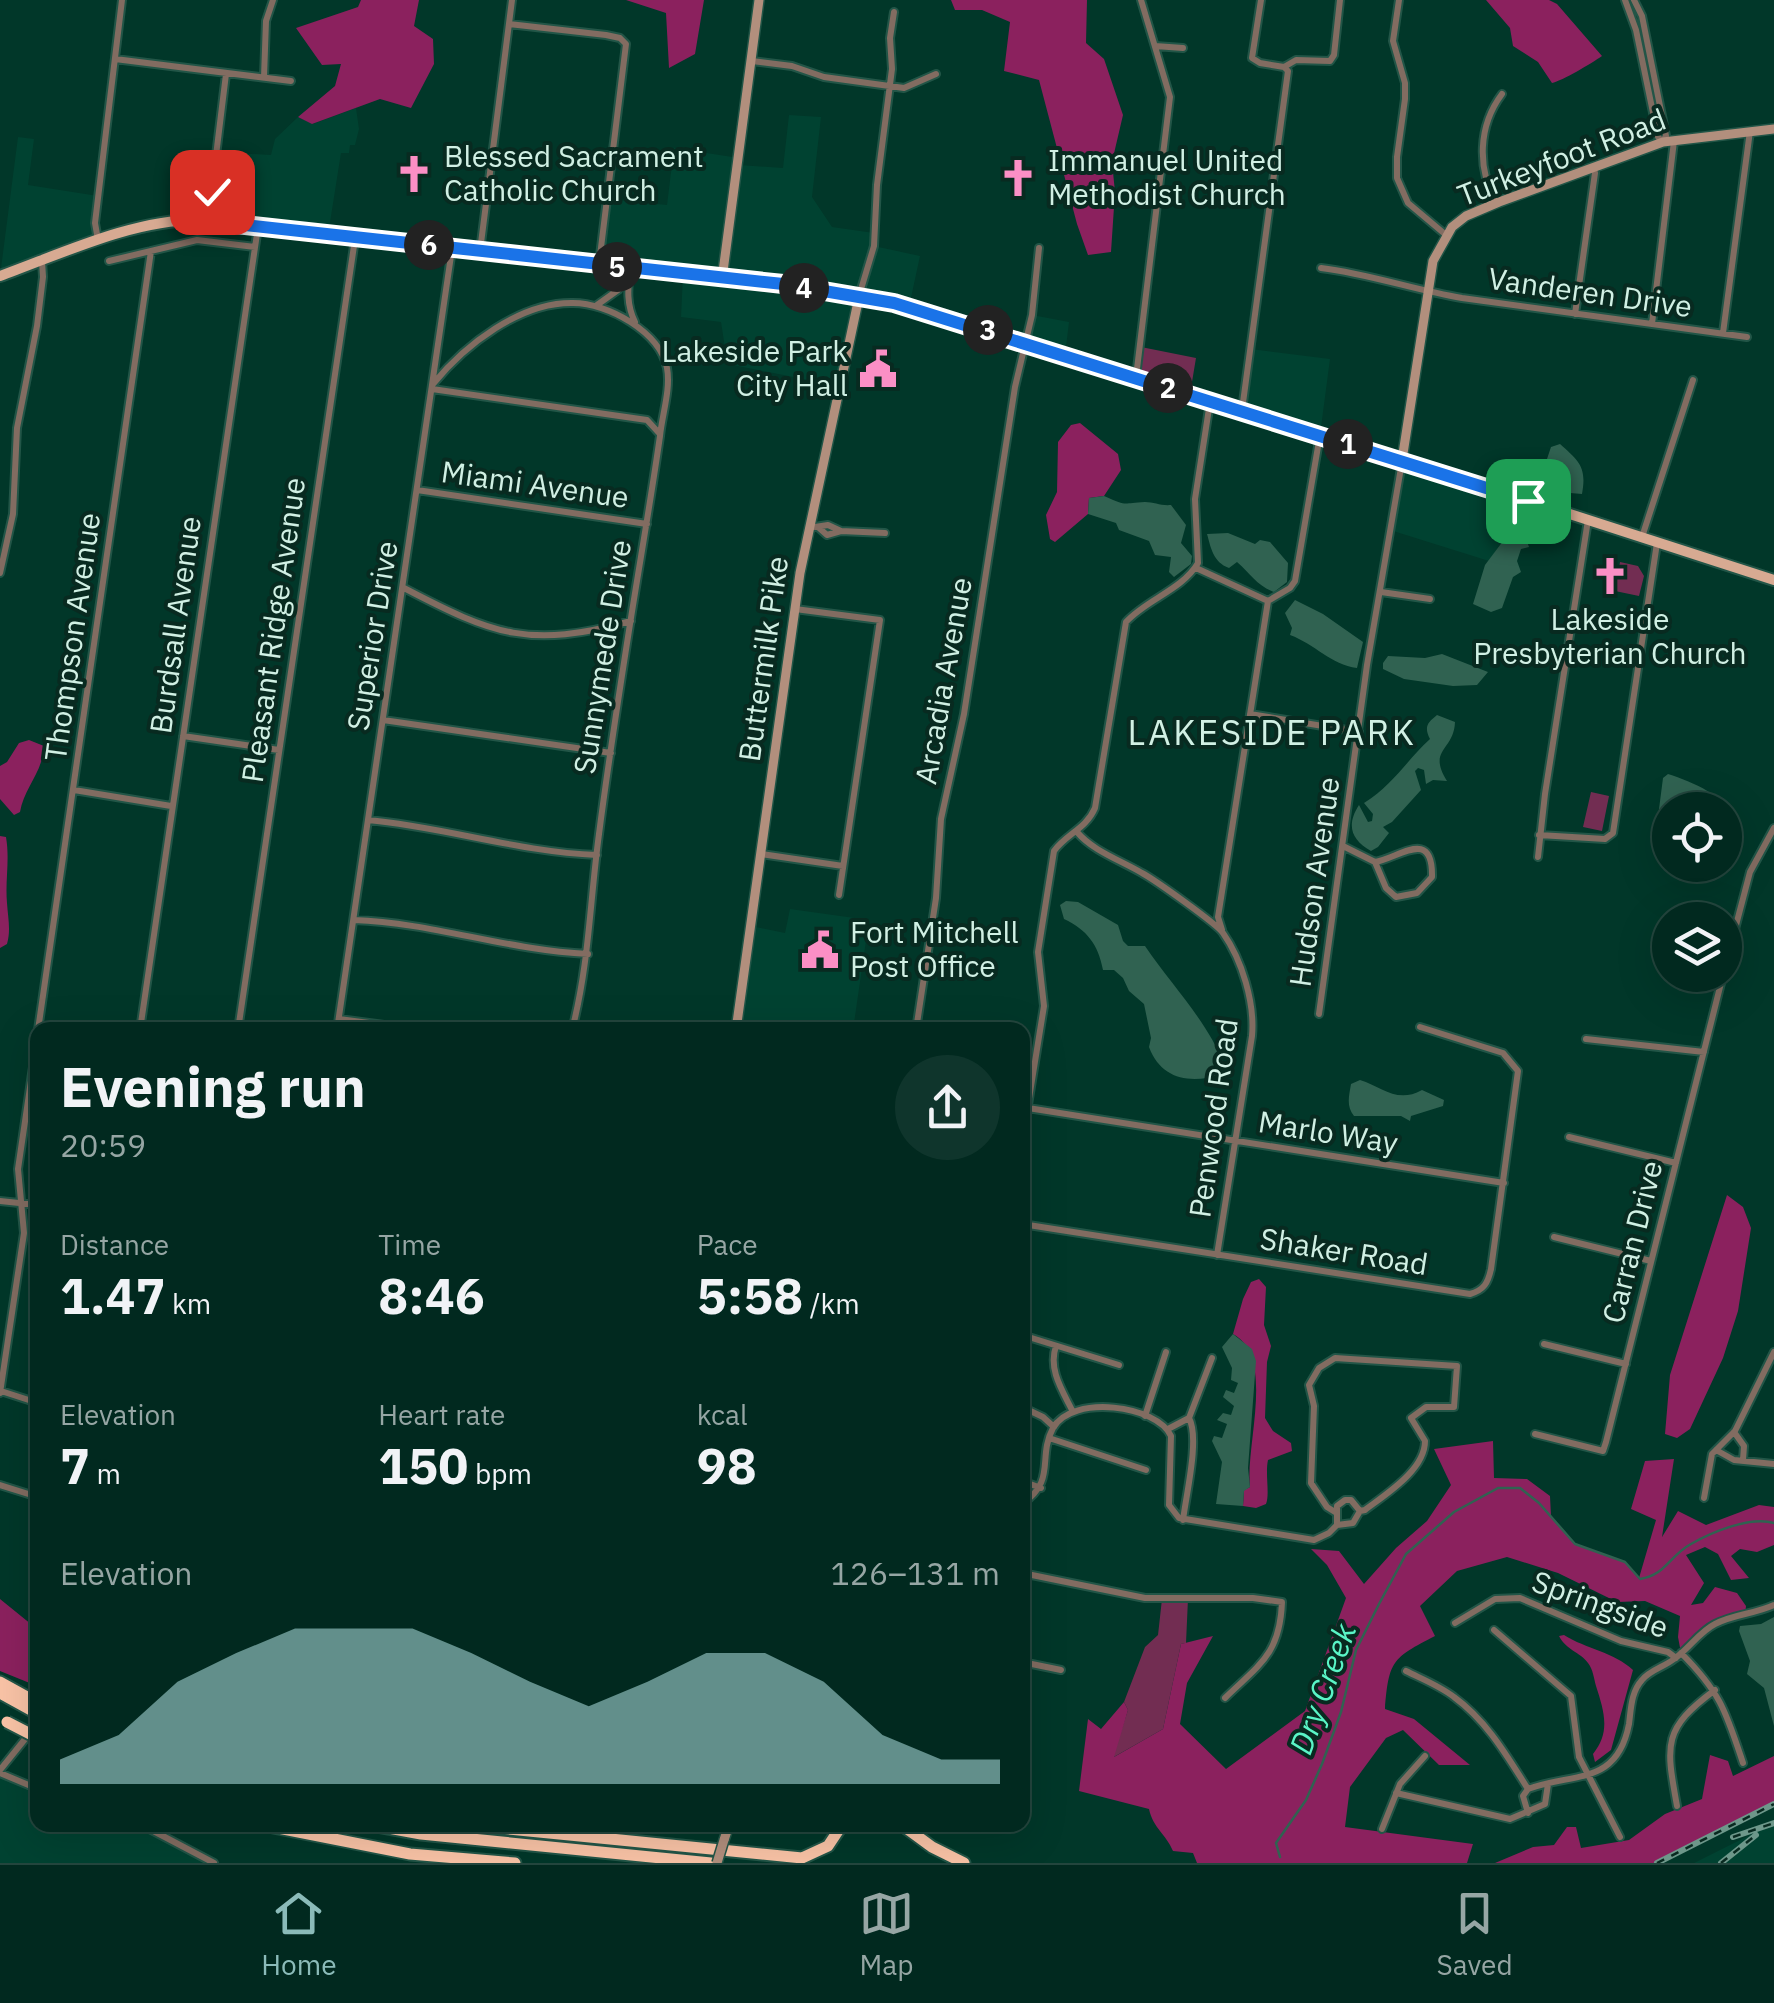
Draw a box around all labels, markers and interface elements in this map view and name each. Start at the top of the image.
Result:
street label: Turkeyfoot Road [1452,99,1671,214]
place label: Blessed Sacrament Catholic Church [444,136,704,209]
place label: Immanuel United Methodist Church [1048,140,1286,213]
pin [170,150,255,235]
church icon: Blessed Sacrament Catholic Church [393,153,435,195]
church icon: Immanuel United Methodist Church [997,157,1039,199]
icon: check [185,165,240,220]
pin: 6 [404,220,454,270]
text: 6 [421,226,437,263]
pin: 5 [592,242,642,292]
text: 5 [609,248,625,285]
street label: Vanderen Drive [1486,258,1695,325]
pin: 4 [779,263,829,313]
text: 4 [796,269,812,306]
pin: 3 [963,305,1013,355]
text: 3 [980,311,996,348]
place label: Lakeside Park City Hall [661,331,848,404]
public building icon: Lakeside Park City Hall [857,348,899,390]
pin: 2 [1143,363,1193,413]
text: 2 [1160,369,1176,406]
pin: 1 [1323,419,1373,469]
text: 1 [1340,425,1356,462]
street label: Miami Avenue [439,451,631,516]
pin [1486,459,1571,544]
icon: arrive [1501,474,1556,529]
street label: Pleasant Ridge Avenue [232,475,313,785]
street label: Thompson Avenue [35,510,108,763]
street label: Burdsall Avenue [140,514,209,736]
street label: Sunnymede Drive [564,537,639,777]
street label: Superior Drive [337,538,406,733]
street label: Buttermilk Pike [729,554,796,764]
church icon: Lakeside Presbyterian Church [1589,555,1631,597]
street label: Arcadia Avenue [905,574,980,787]
place label: Lakeside Presbyterian Church [1473,599,1747,672]
district label: LAKESIDE PARK [1128,709,1416,755]
street label: Hudson Avenue [1279,774,1348,989]
map controls [1652,792,1742,992]
button: locate [1652,792,1742,882]
button: layers [1652,902,1742,992]
place label: Fort Mitchell Post Office [850,912,1019,985]
public building icon: Fort Mitchell Post Office [799,929,841,971]
street label: Penwood Road [1179,1016,1246,1220]
text: Evening run [60,1051,366,1122]
button: share [895,1055,1000,1160]
street label: Marlo Way [1256,1101,1401,1162]
text: 20:59 [60,1124,146,1166]
street label: Carran Drive [1593,1156,1671,1327]
street label: Shaker Road [1258,1218,1431,1283]
text: Distance [60,1226,169,1263]
text: Time [378,1226,441,1263]
text: Pace [697,1226,758,1263]
text: 1.47 [60,1263,166,1328]
text: 8:46 [378,1263,485,1328]
text: 5:58 [697,1263,803,1328]
text: km [166,1285,211,1322]
text: /km [803,1285,860,1322]
text: Elevation [60,1396,176,1433]
text: Heart rate [378,1396,505,1433]
text: kcal [697,1396,748,1433]
text: 7 [60,1433,90,1498]
text: 150 [378,1433,468,1498]
text: 98 [697,1433,757,1498]
text: m [90,1455,121,1492]
text: bpm [468,1455,532,1492]
text: Elevation [60,1552,193,1594]
text: 126–131 m [830,1552,1000,1594]
street label: Springside [1527,1561,1674,1646]
water label: Dry Creek [1279,1616,1366,1760]
tab: Home [261,1886,337,1983]
tab: Map [859,1886,914,1983]
tab: Saved [1437,1886,1513,1983]

